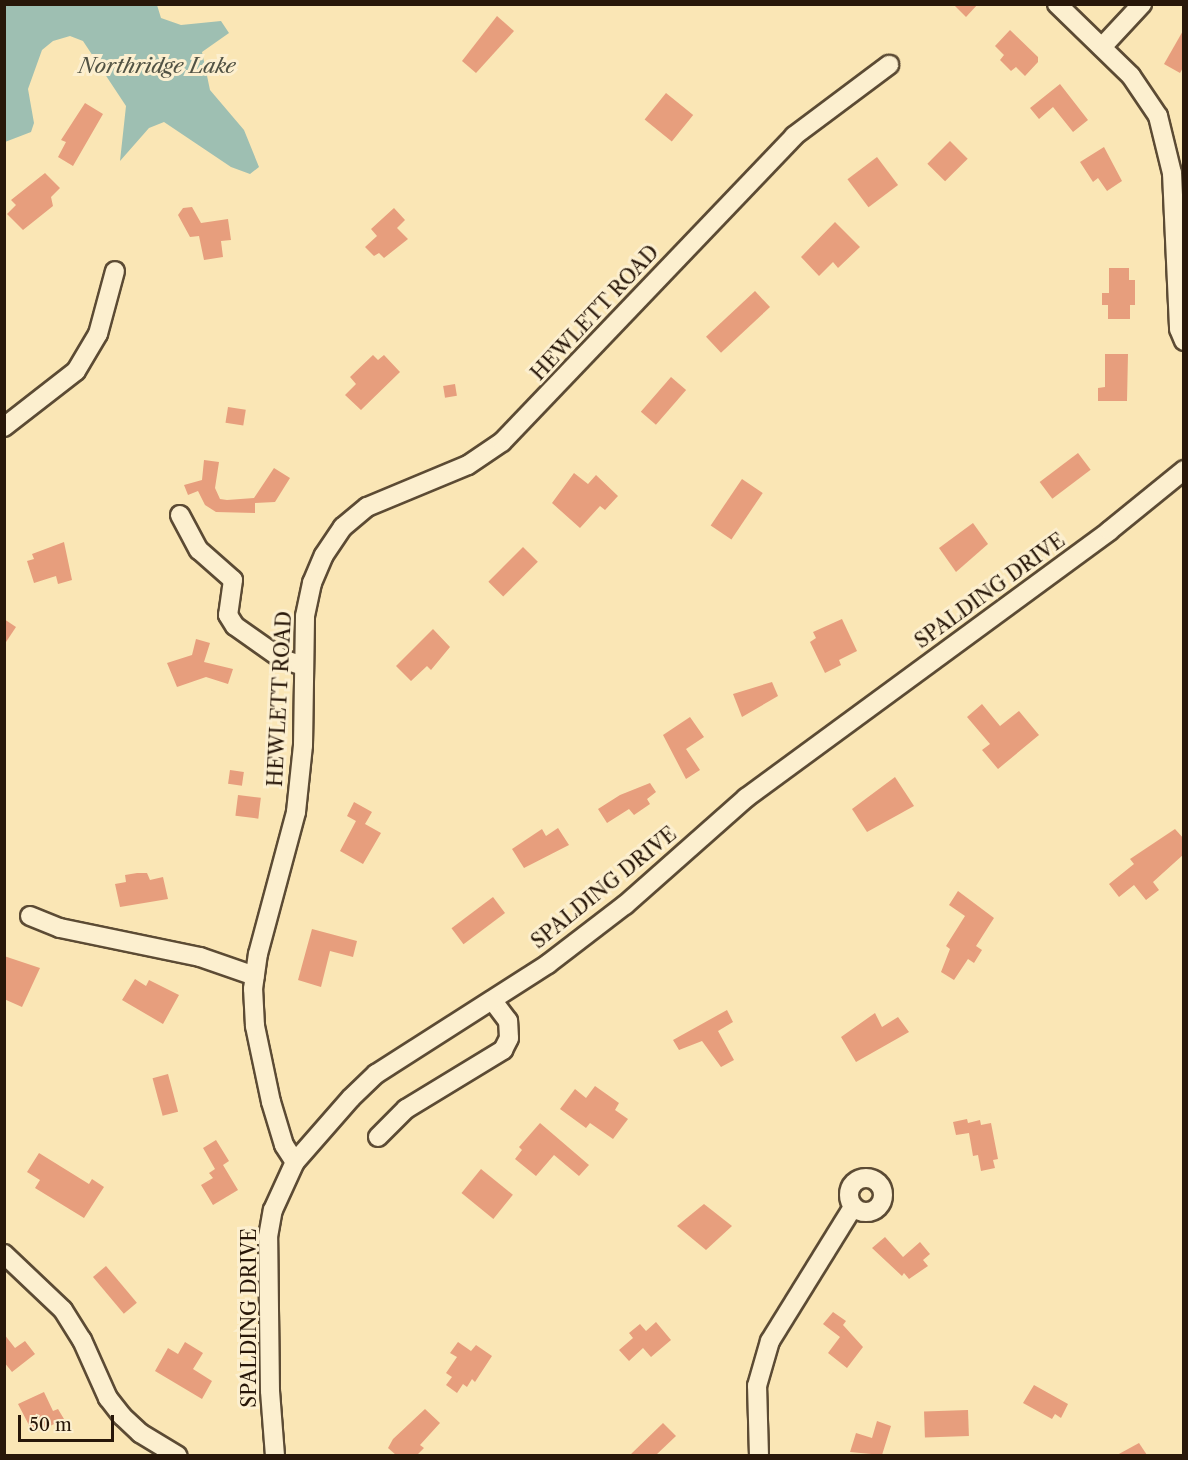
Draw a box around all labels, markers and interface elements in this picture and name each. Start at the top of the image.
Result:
water label: Northridge Lake [78,53,236,79]
street label: HEWLETT ROAD [526,240,664,386]
street label: SPALDING DRIVE [910,528,1070,654]
street label: HEWLETT ROAD [263,610,297,788]
street label: SPALDING DRIVE [527,822,681,954]
street label: SPALDING DRIVE [237,1228,261,1408]
scale bar [21,1403,117,1441]
text: 50 m [29,1414,72,1436]

